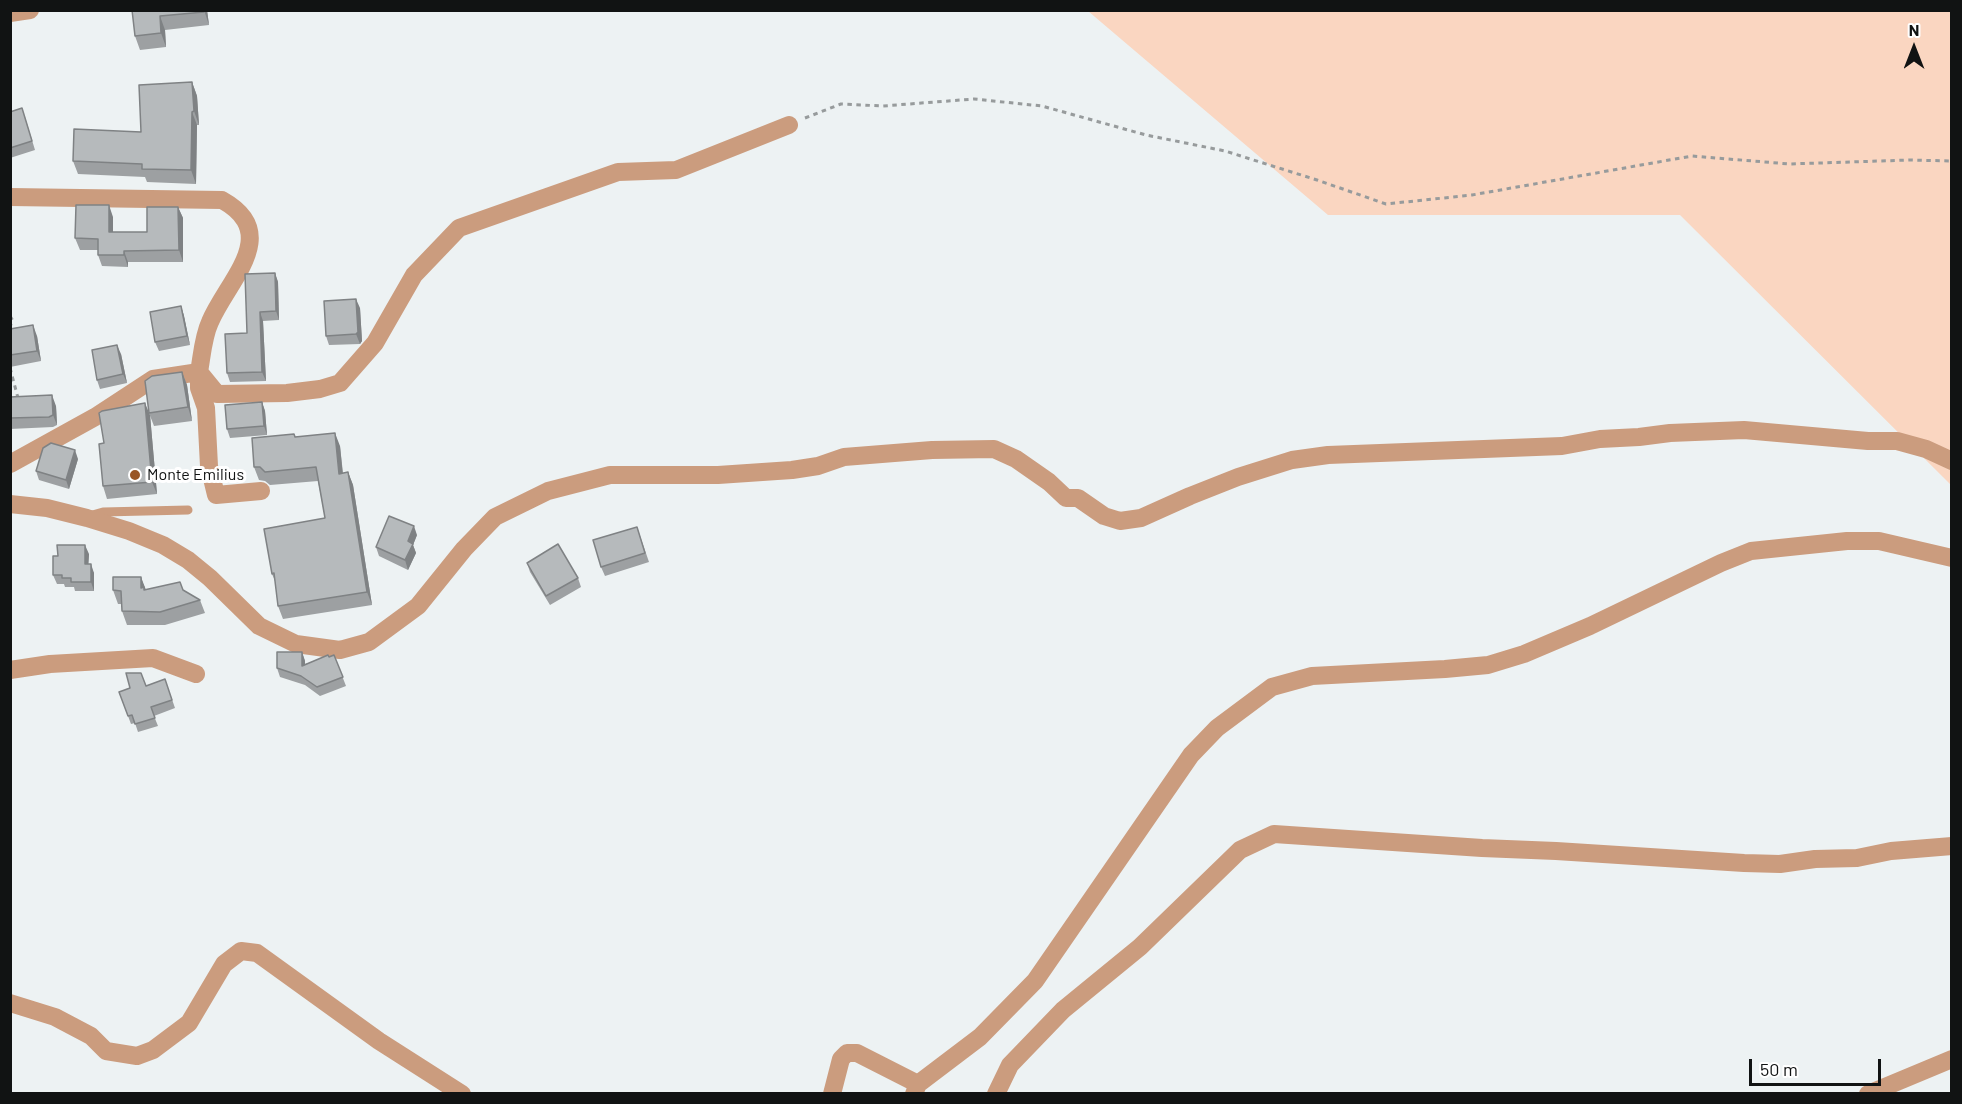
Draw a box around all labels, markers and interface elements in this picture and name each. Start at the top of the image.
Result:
north arrow [1884,18,1944,78]
text: N [1909,20,1919,39]
place label: Monte Emilius [147,465,244,485]
marker: Monte Emilius [128,468,142,482]
scale bar [1752,1047,1884,1085]
text: 50 m [1760,1058,1798,1080]

